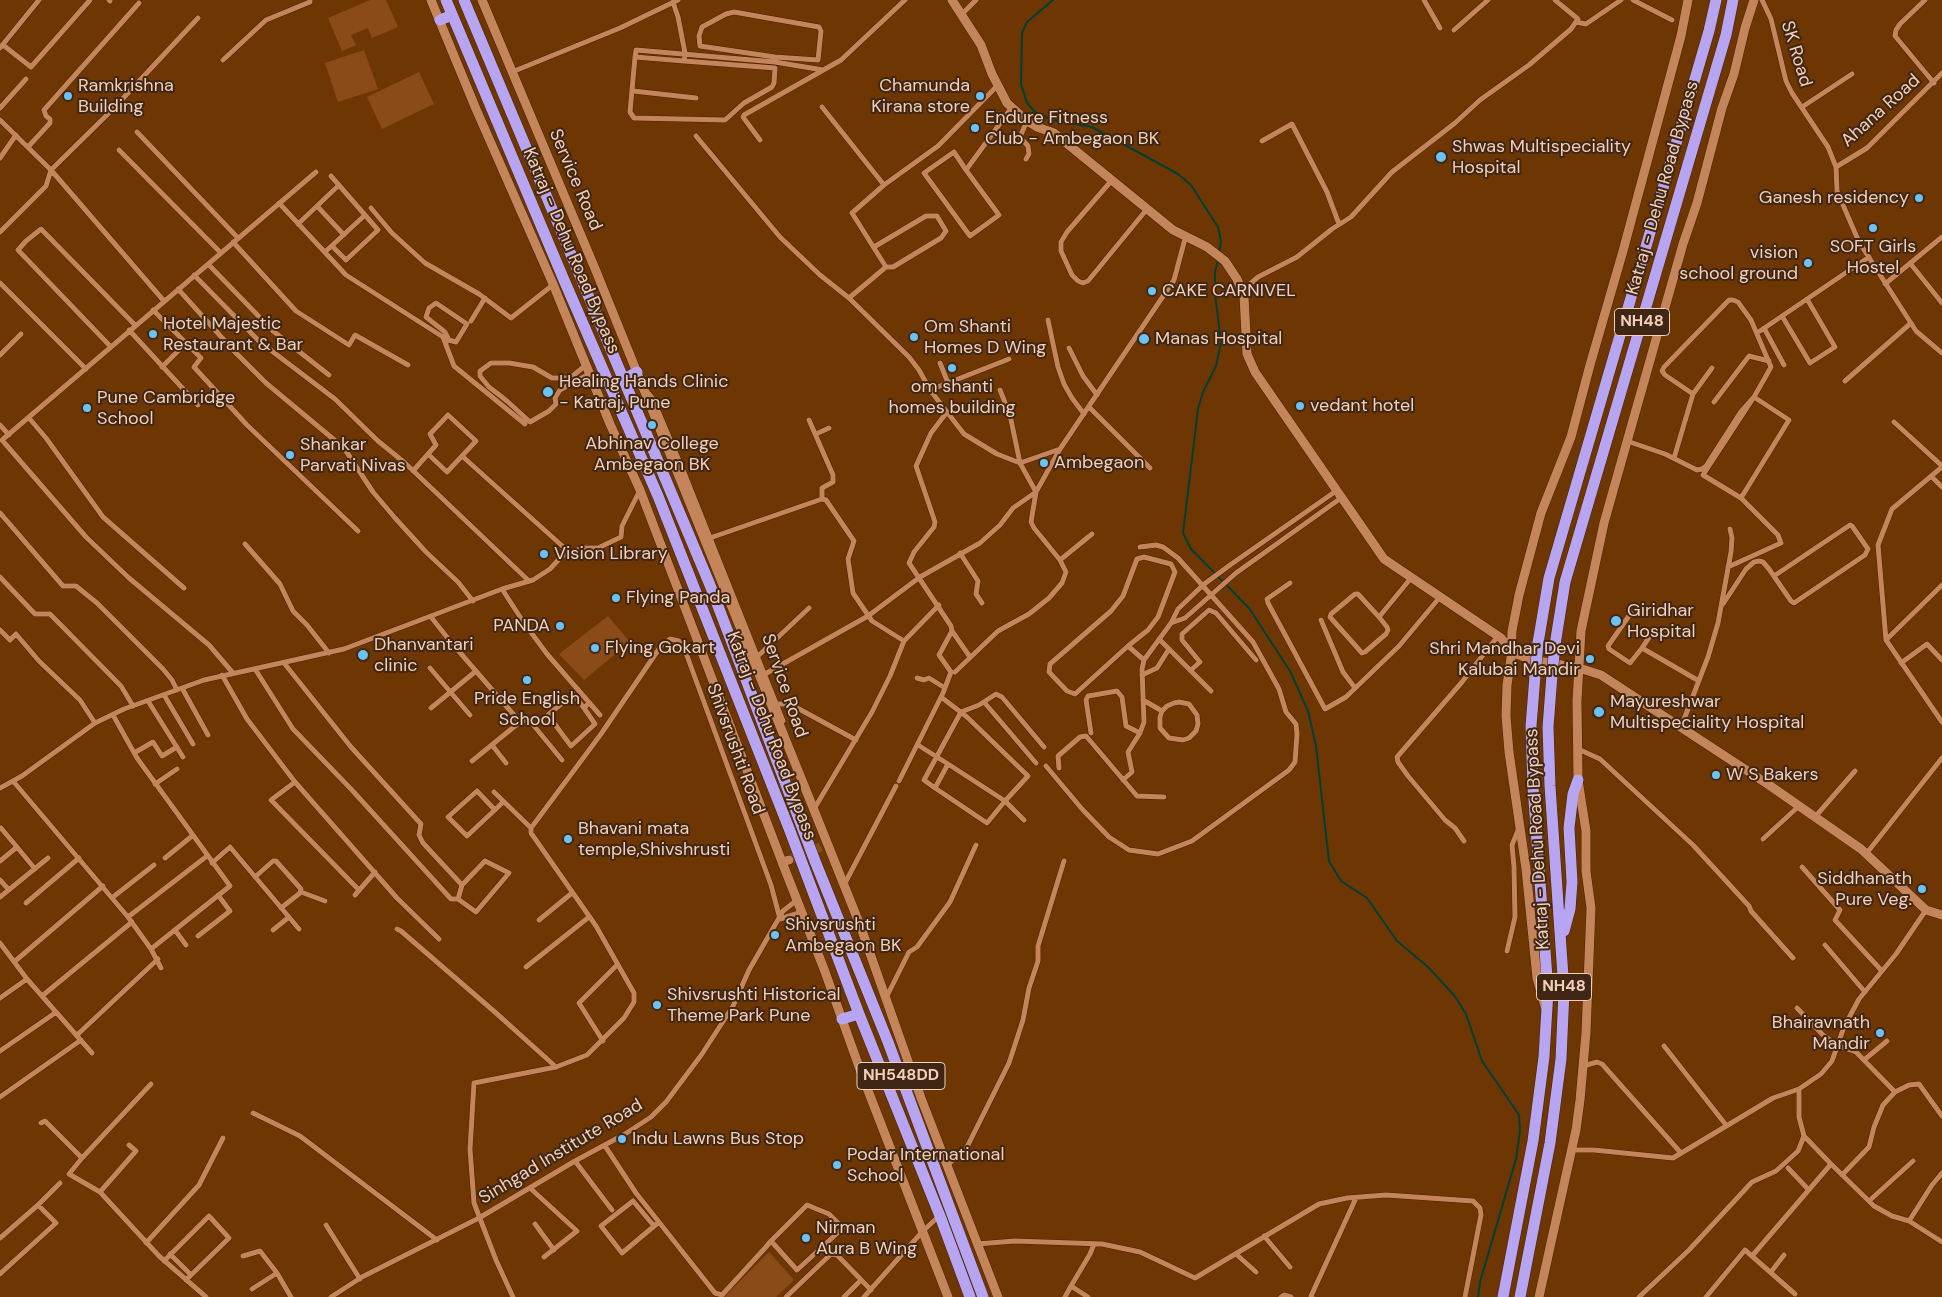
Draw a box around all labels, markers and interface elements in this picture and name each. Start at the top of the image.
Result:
street label: SK Road [1776,18,1816,90]
street label: Ahana Road [1837,70,1925,152]
place label: Ramkrishna Building [78,75,174,118]
place label: Chamunda Kirana store [871,75,970,118]
street label: Katraj - Dehu Road Bypass [1622,79,1704,297]
marker: Ramkrishna Building [62,90,74,102]
marker: Chamunda Kirana store [974,90,986,102]
place label: Endure Fitness Club - Ambegaon BK [985,107,1159,150]
marker: Endure Fitness Club - Ambegaon BK [969,122,981,134]
street label: Service Road [544,126,606,234]
place label: Shwas Multispeciality Hospital [1452,136,1631,178]
street label: Katraj - Dehu Road Bypass [518,145,624,357]
marker: Shwas Multispeciality Hospital [1434,150,1448,164]
place label: Ganesh residency [1759,187,1909,209]
marker: Ganesh residency [1913,192,1925,204]
marker: SOFT Girls Hostel [1867,222,1879,234]
place label: SOFT Girls Hostel [1830,236,1916,278]
place label: vision school ground [1679,242,1798,284]
marker: vision school ground [1802,257,1814,269]
place label: CAKE CARNIVEL [1162,280,1296,302]
marker: CAKE CARNIVEL [1146,285,1158,297]
road number: NH48 [1614,308,1670,336]
place label: Hotel Majestic Restaurant & Bar [163,313,303,356]
place label: Om Shanti Homes D Wing [924,316,1046,358]
marker: Hotel Majestic Restaurant & Bar [147,328,159,340]
place label: Manas Hospital [1155,328,1282,350]
marker: Om Shanti Homes D Wing [908,331,920,343]
marker: Manas Hospital [1137,332,1151,346]
marker: om shanti homes building [946,362,958,374]
place label: Healing Hands Clinic - Katraj, Pune [559,371,728,414]
place label: om shanti homes building [888,376,1016,418]
marker: Healing Hands Clinic - Katraj, Pune [541,385,555,399]
place label: Pune Cambridge School [97,387,235,429]
place label: vedant hotel [1310,395,1414,417]
marker: vedant hotel [1294,400,1306,412]
marker: Pune Cambridge School [81,402,93,414]
marker: Abhinav College Ambegaon BK [646,419,658,431]
place label: Abhinav College Ambegaon BK [585,433,719,476]
place label: Shankar Parvati Nivas [300,434,406,476]
marker: Shankar Parvati Nivas [284,449,296,461]
place label: Ambegaon [1054,452,1144,474]
marker: Ambegaon [1038,457,1050,469]
place label: Vision Library [554,543,668,565]
marker: Vision Library [538,548,550,560]
place label: Flying Panda [626,587,730,609]
marker: Flying Panda [610,592,622,604]
place label: Giridhar Hospital [1627,600,1695,642]
marker: Giridhar Hospital [1609,614,1623,628]
place label: PANDA [493,615,550,637]
marker: PANDA [554,620,566,632]
street label: Katraj - Dehu Road Bypass [721,629,821,843]
street label: Service Road [756,631,812,741]
place label: Dhanvantari clinic [374,634,474,676]
place label: Flying Gokart [605,637,715,659]
place label: Shri Mandhar Devi Kalubai Mandir [1429,638,1580,681]
marker: Flying Gokart [589,642,601,654]
marker: Dhanvantari clinic [356,648,370,662]
marker: Shri Mandhar Devi Kalubai Mandir [1584,653,1596,665]
marker: Pride English School [521,674,533,686]
street label: Shivsrushti Road [701,681,769,817]
place label: Pride English School [474,688,580,731]
place label: Mayureshwar Multispeciality Hospital [1610,691,1804,734]
marker: Mayureshwar Multispeciality Hospital [1592,705,1606,719]
street label: Katraj - Dehu Road Bypass [1521,728,1555,950]
place label: W S Bakers [1726,764,1818,786]
marker: W S Bakers [1710,769,1722,781]
place label: Bhavani mata temple,Shivshrusti [578,818,730,861]
marker: Bhavani mata temple,Shivshrusti [562,833,574,845]
place label: Siddhanath Pure Veg. [1817,868,1912,911]
marker: Siddhanath Pure Veg. [1916,883,1928,895]
place label: Shivsrushti Ambegaon BK [785,914,901,956]
marker: Shivsrushti Ambegaon BK [769,929,781,941]
road number: NH48 [1536,974,1592,1000]
place label: Shivsrushti Historical Theme Park Pune [667,984,840,1026]
marker: Shivsrushti Historical Theme Park Pune [651,999,663,1011]
place label: Bhairavnath Mandir [1772,1012,1870,1054]
marker: Bhairavnath Mandir [1874,1027,1886,1039]
road number: NH548DD [857,1062,945,1090]
street label: Sinhgad Institute Road [475,1095,647,1209]
place label: Indu Lawns Bus Stop [632,1128,804,1150]
marker: Indu Lawns Bus Stop [616,1133,628,1145]
place label: Podar International School [847,1144,1004,1186]
marker: Podar International School [831,1159,843,1171]
place label: Nirman Aura B Wing [816,1217,917,1260]
marker: Nirman Aura B Wing [800,1232,812,1244]

